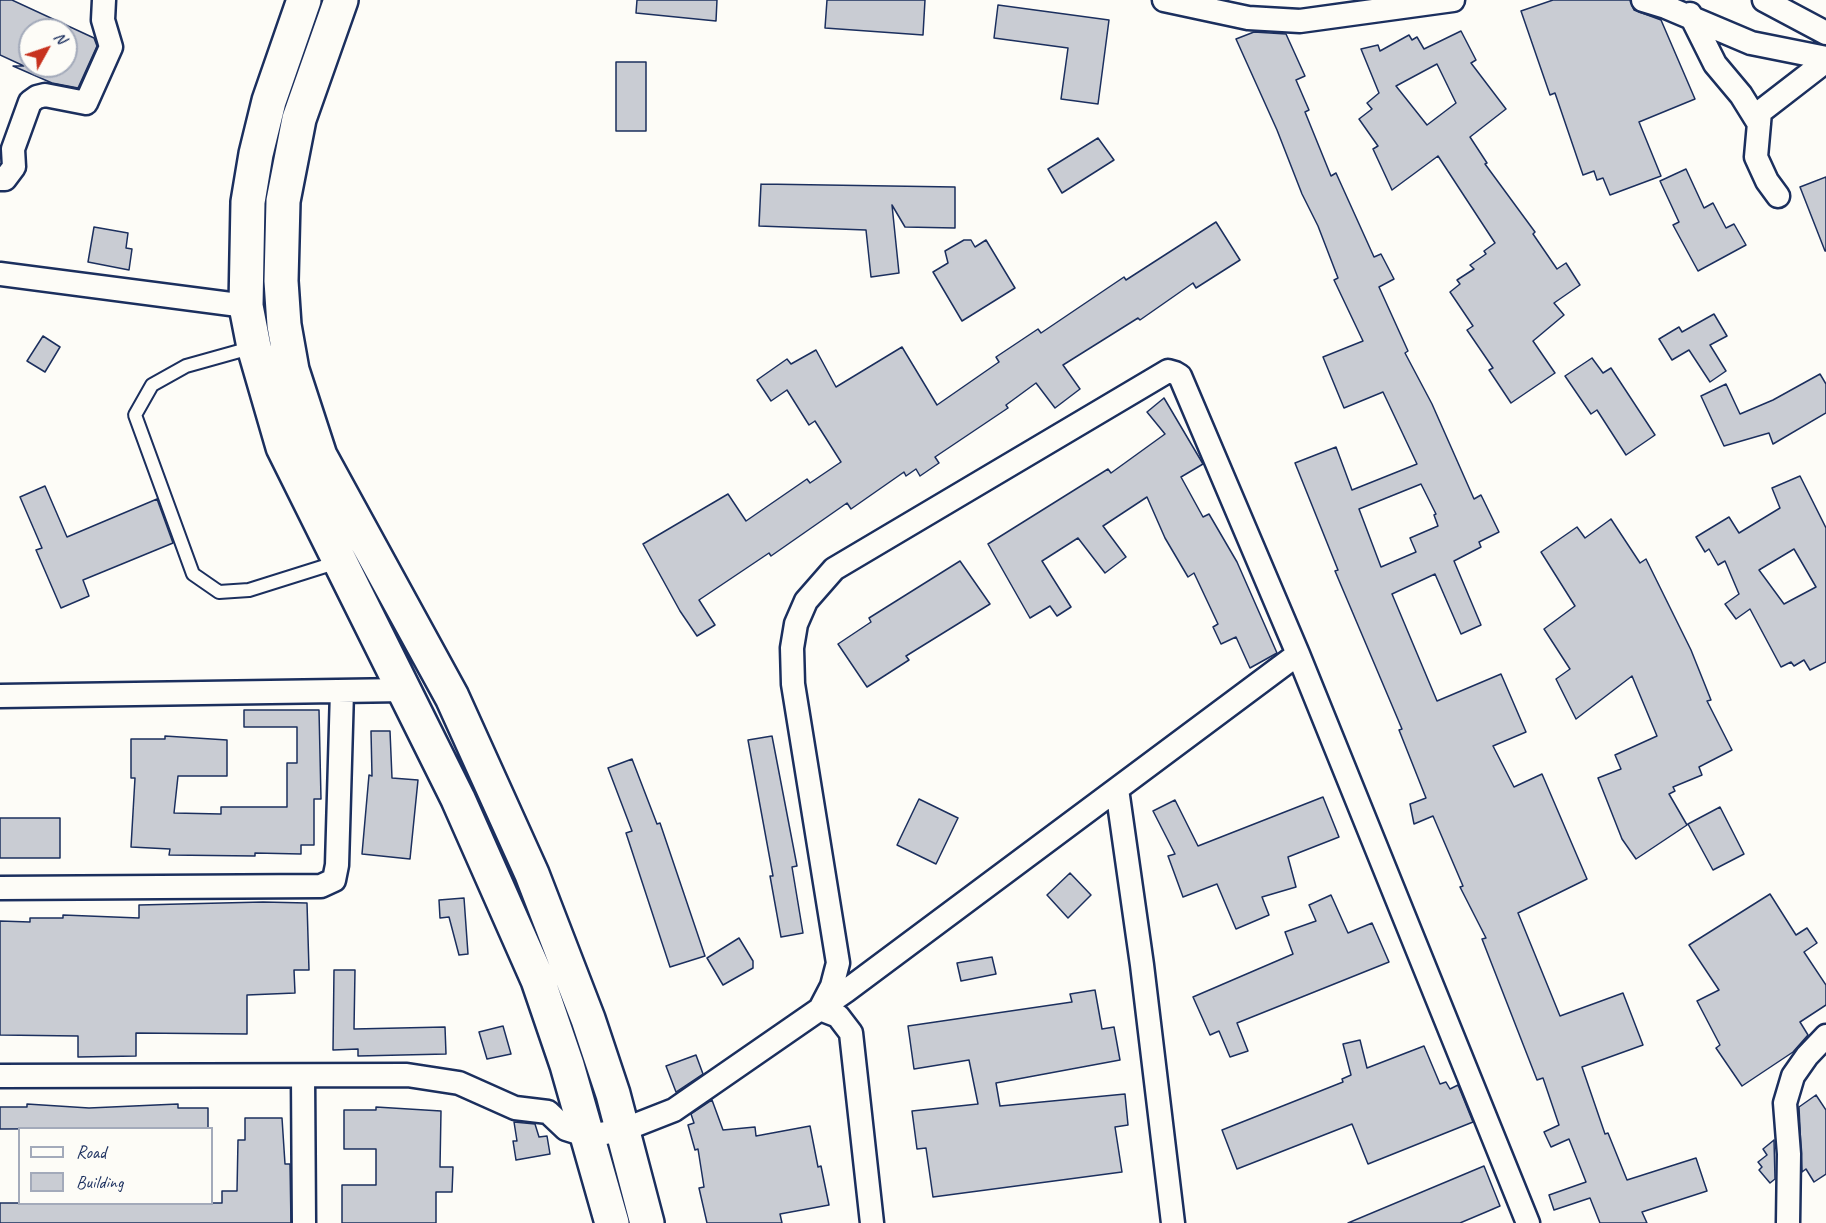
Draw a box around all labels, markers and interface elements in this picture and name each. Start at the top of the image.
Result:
north arrow [18,18,78,78]
text: N [49,27,71,48]
legend [18,1127,213,1205]
text: Road [76,1141,106,1163]
text: Building [76,1171,123,1193]

